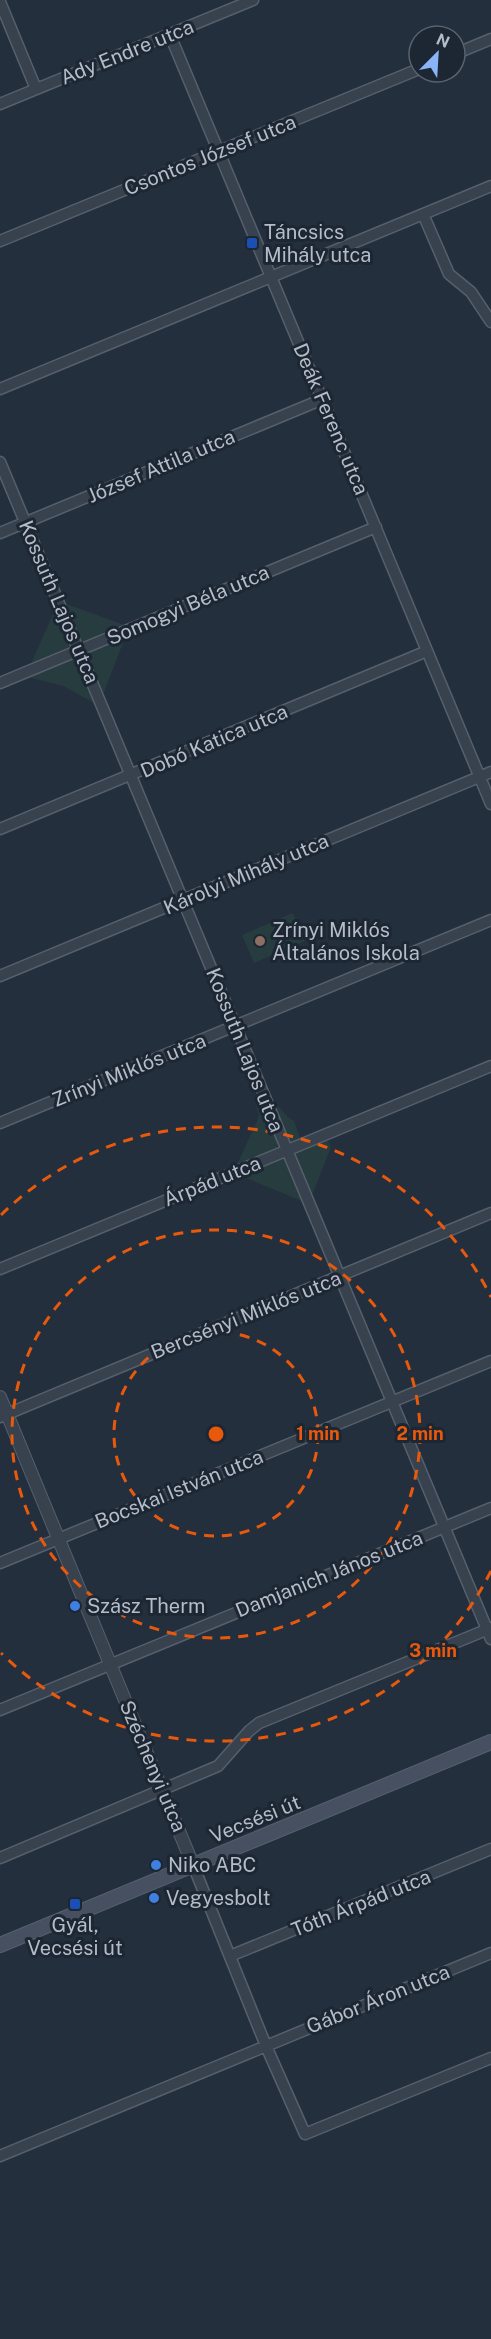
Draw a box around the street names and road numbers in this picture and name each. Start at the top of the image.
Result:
street label: Ady Endre utca [57,14,197,90]
street label: Csontos József utca [121,110,299,200]
street label: Deák Ferenc utca [288,340,374,498]
street label: József Attila utca [84,424,238,508]
street label: Kossuth Lajos utca [14,517,104,687]
street label: Somogyi Béla utca [103,560,273,650]
street label: Dobó Katica utca [137,699,291,783]
street label: Károlyi Mihály utca [160,828,332,920]
street label: Kossuth Lajos utca [201,964,289,1136]
street label: Zrínyi Miklós utca [49,1028,209,1112]
street label: Árpád utca [160,1150,264,1211]
street label: Bercsényi Miklós utca [147,1266,345,1364]
street label: Bocskai István utca [91,1444,267,1534]
street label: Damjanich János utca [232,1525,426,1623]
street label: Széchenyi utca [115,1697,191,1835]
street label: Vecsési út [206,1790,304,1848]
street label: Tóth Árpád utca [287,1863,434,1942]
street label: Gábor Áron utca [303,1958,453,2039]

